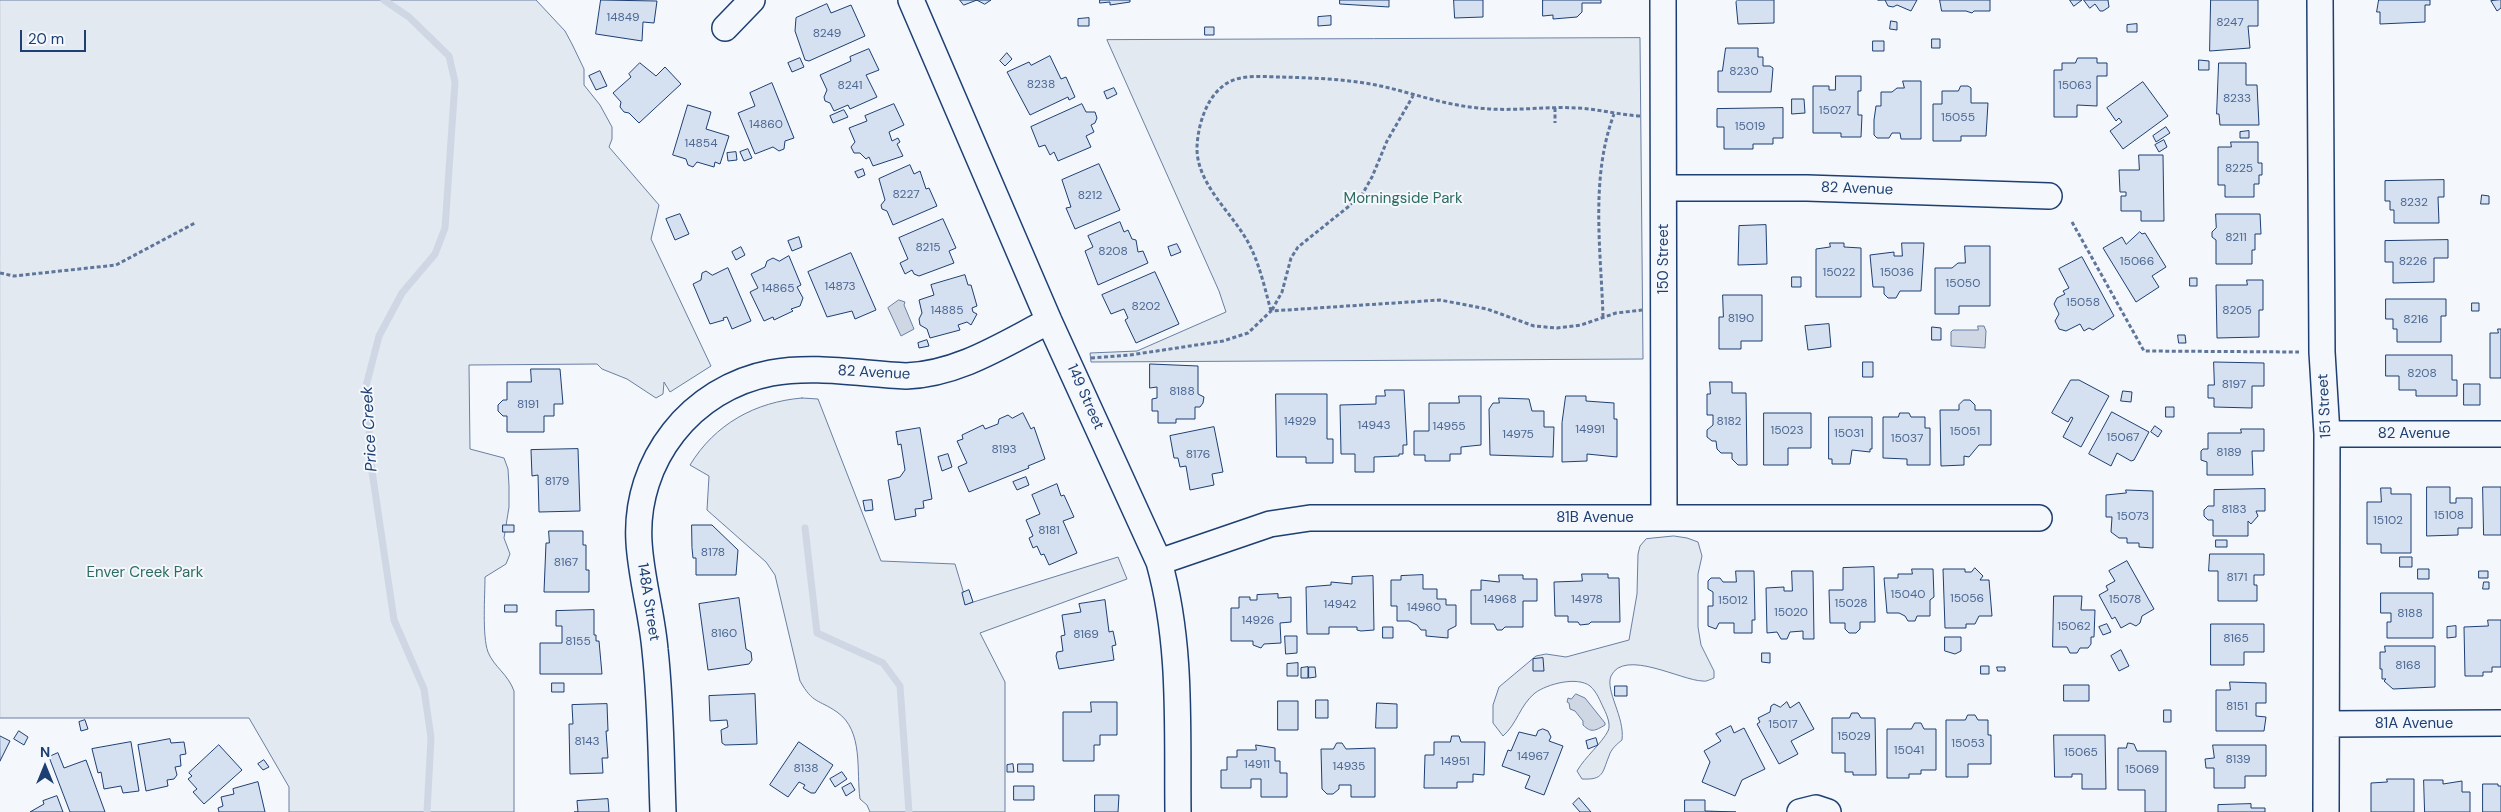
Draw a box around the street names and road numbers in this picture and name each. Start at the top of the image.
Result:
street label: 82 Avenue [1820,179,1894,199]
street label: 150 Street [1655,224,1673,294]
street label: 82 Avenue [837,362,911,384]
street label: 149 Street [1063,362,1107,432]
street label: 151 Street [2314,373,2336,439]
street label: 82 Avenue [2378,425,2450,443]
street label: 81B Avenue [1556,509,1634,527]
street label: 148A Street [633,562,663,642]
street label: 81A Avenue [2375,715,2453,733]

